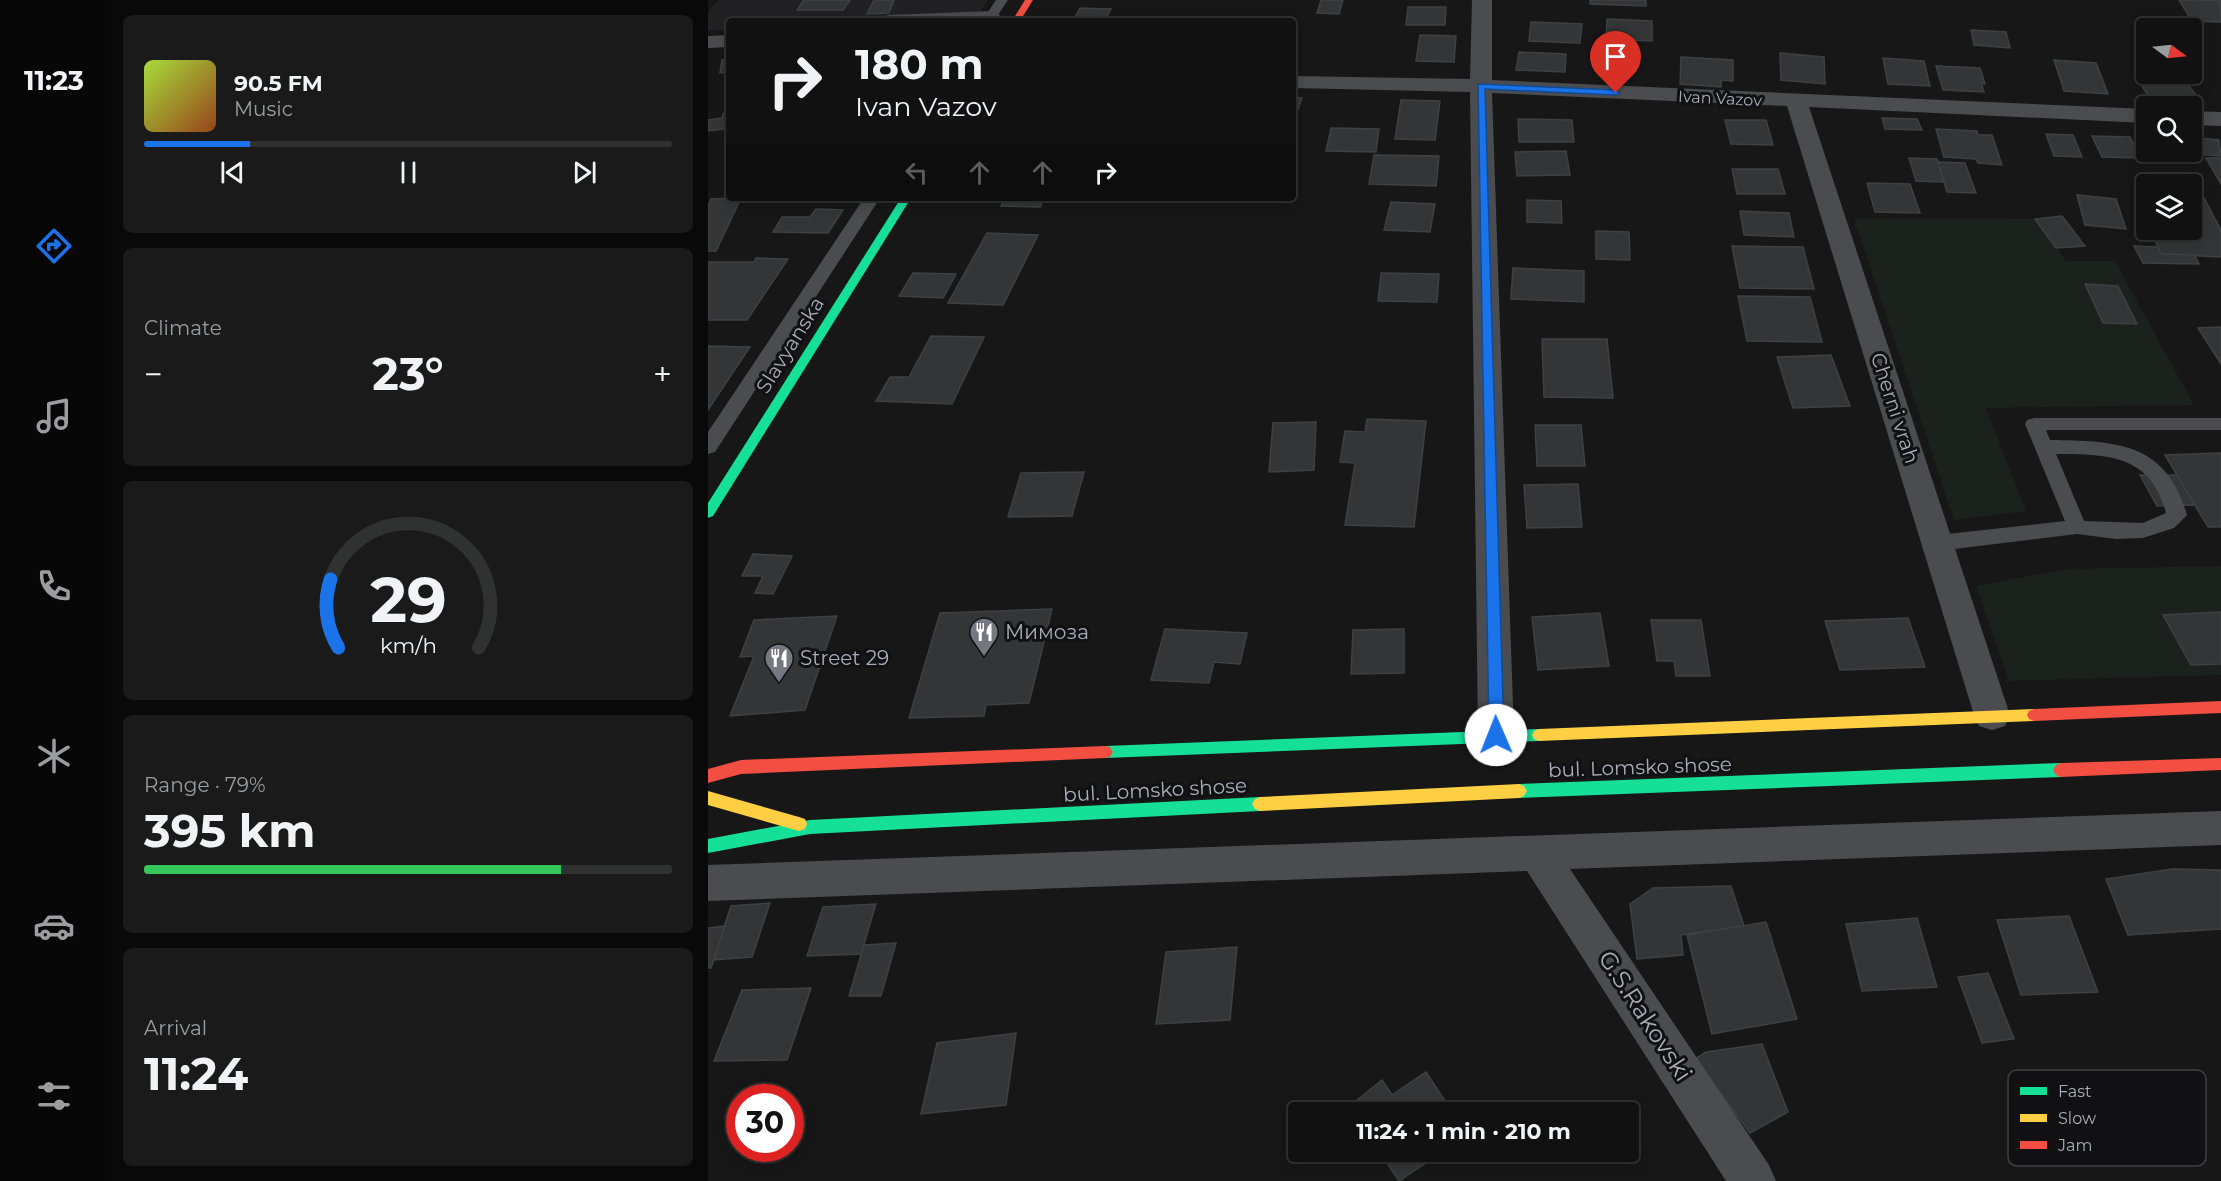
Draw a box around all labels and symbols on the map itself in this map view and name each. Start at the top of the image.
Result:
north arrow [2136,18,2202,84]
pin [1590,31,1641,93]
street label: Ivan Vazov [1678,87,1763,110]
street label: Slavyanska [751,292,829,398]
street label: Cherni vrah [1866,350,1924,466]
restaurant icon: Мимоза [968,616,1000,658]
place label: Мимоза [1005,620,1089,644]
restaurant icon: Street 29 [763,642,795,684]
place label: Street 29 [800,646,889,670]
position arrow [1464,703,1528,767]
street label: bul. Lomsko shose [1548,752,1732,782]
street label: bul. Lomsko shose [1063,773,1247,807]
street label: G.S.Rakovski [1592,945,1698,1086]
legend [2008,1070,2206,1166]
text: Fast [2058,1082,2092,1101]
speed limit sign: 30 [726,1084,804,1162]
text: Slow [2058,1109,2096,1128]
text: Jam [2057,1136,2092,1155]

